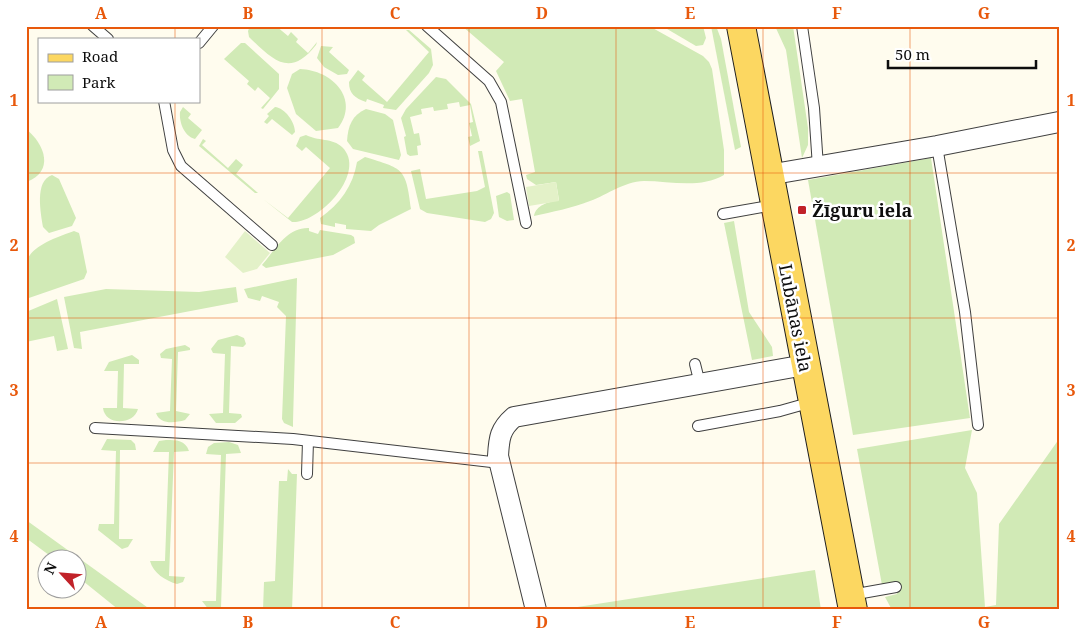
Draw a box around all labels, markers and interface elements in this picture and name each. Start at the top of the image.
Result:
text: A [95,2,108,24]
text: B [243,2,254,24]
text: C [390,2,401,24]
text: D [536,2,548,24]
text: E [685,2,695,24]
text: F [832,2,842,24]
text: G [978,2,990,24]
legend [38,38,200,102]
scale bar [888,38,1035,70]
text: 50 m [895,44,930,64]
text: Road [82,46,118,66]
text: Park [82,72,116,92]
text: 1 [9,89,19,111]
text: 1 [1066,89,1076,111]
place label: Žīguru iela [812,198,912,222]
marker: Žīguru iela [796,204,808,216]
text: 2 [9,234,19,256]
text: 2 [1066,234,1076,256]
street label: Lubānas iela [774,262,818,374]
text: 3 [9,379,19,401]
text: 3 [1066,379,1076,401]
text: 4 [9,525,19,547]
text: 4 [1066,525,1076,547]
north arrow [38,548,88,598]
text: N [39,559,61,577]
text: A [95,611,108,633]
text: B [243,611,254,633]
text: C [390,611,401,633]
text: D [536,611,548,633]
text: E [685,611,695,633]
text: F [832,611,842,633]
text: G [978,611,990,633]

